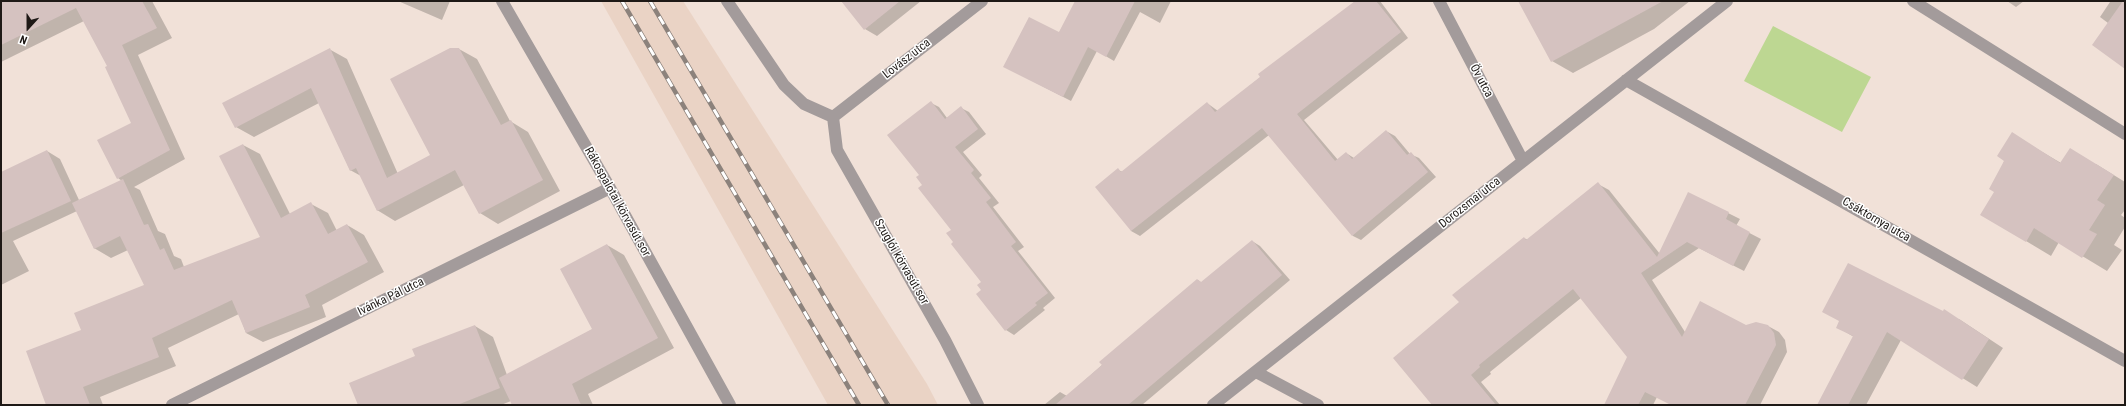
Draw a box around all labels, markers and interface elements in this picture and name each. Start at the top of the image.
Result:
north arrow [8,8,48,48]
text: N [18,32,29,47]
street label: Lovász utca [880,36,934,82]
street label: Öv utca [1466,62,1496,100]
street label: Rákospalotai körvasút sor [581,145,653,259]
street label: Dorozsmai utca [1436,175,1504,231]
street label: Csáktornya utca [1839,195,1913,245]
street label: Szuglói körvasút sor [871,217,931,307]
street label: Ivánka Pál utca [355,275,427,319]

